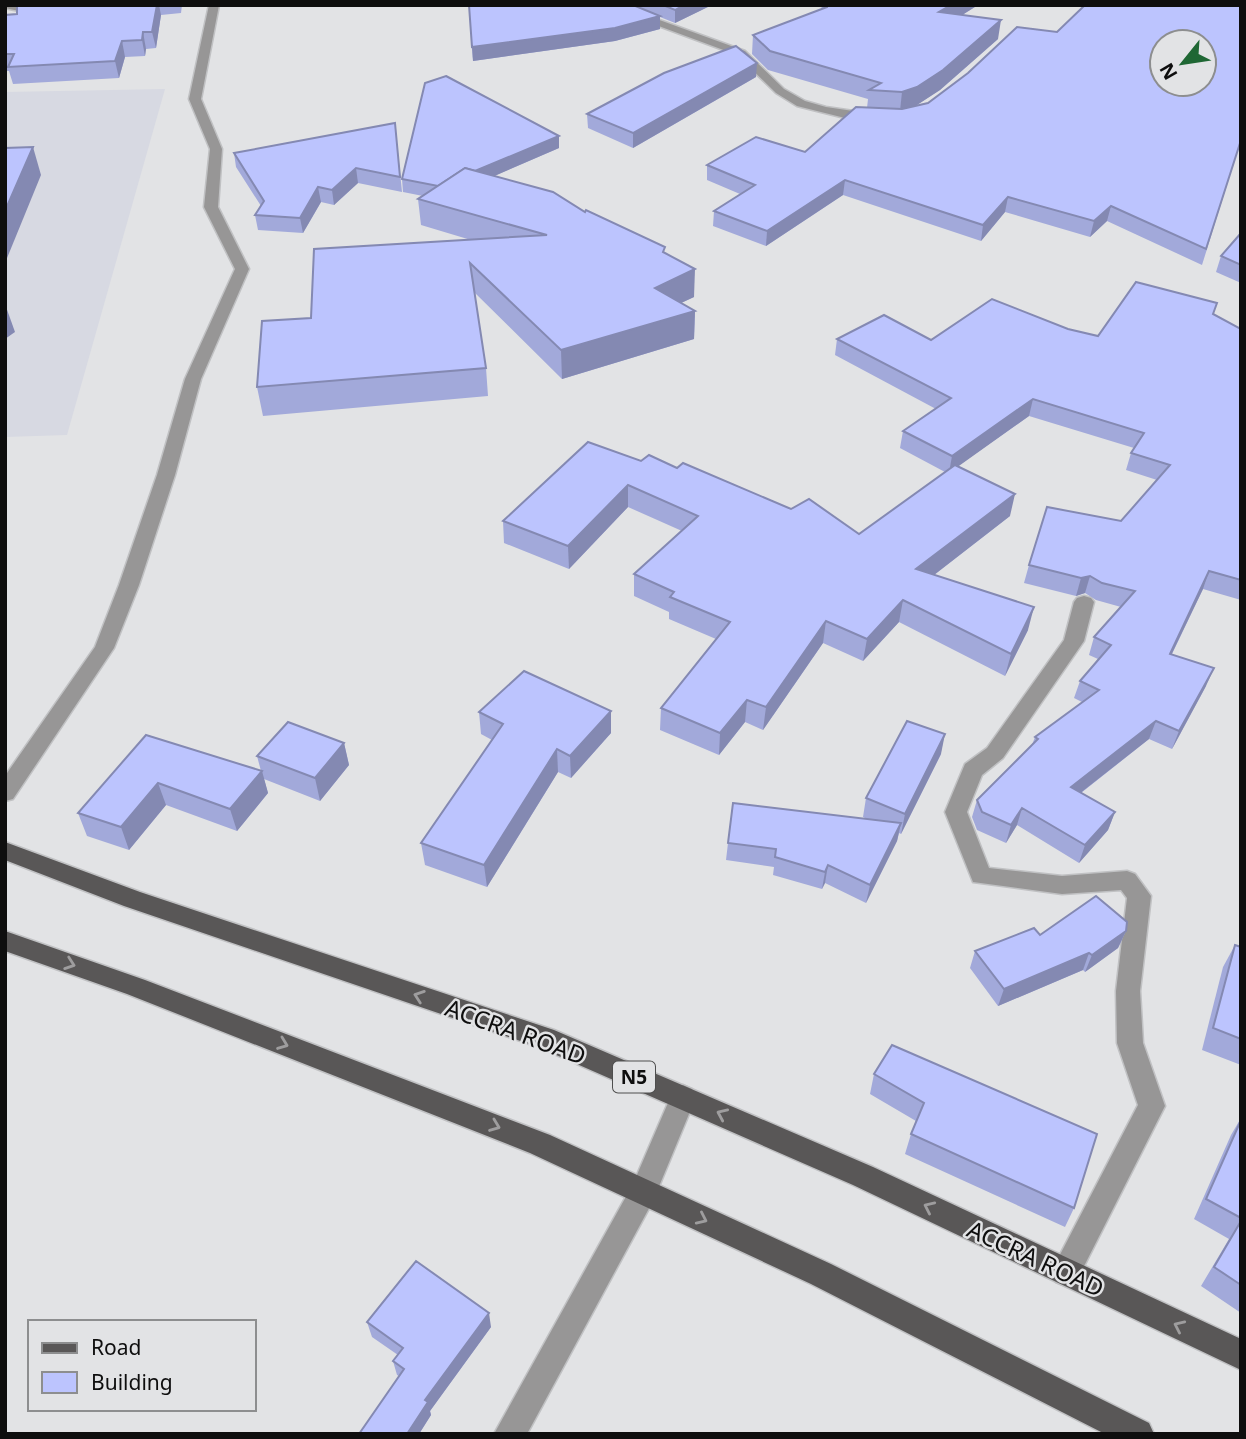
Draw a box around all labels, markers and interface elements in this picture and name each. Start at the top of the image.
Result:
north arrow [1148,28,1218,98]
text: N [1153,58,1183,85]
one-way arrow [63,956,75,970]
one-way arrow [413,989,425,1004]
street label: ACCRA ROAD [441,990,591,1072]
one-way arrow [276,1035,288,1049]
road number: N5 [613,1062,655,1092]
one-way arrow [717,1108,729,1122]
one-way arrow [488,1118,500,1132]
one-way arrow [924,1202,936,1216]
one-way arrow [695,1211,707,1225]
street label: ACCRA ROAD [962,1212,1110,1304]
legend [28,1320,256,1411]
one-way arrow [1174,1320,1186,1334]
text: Road [91,1333,141,1361]
text: Building [91,1368,173,1396]

